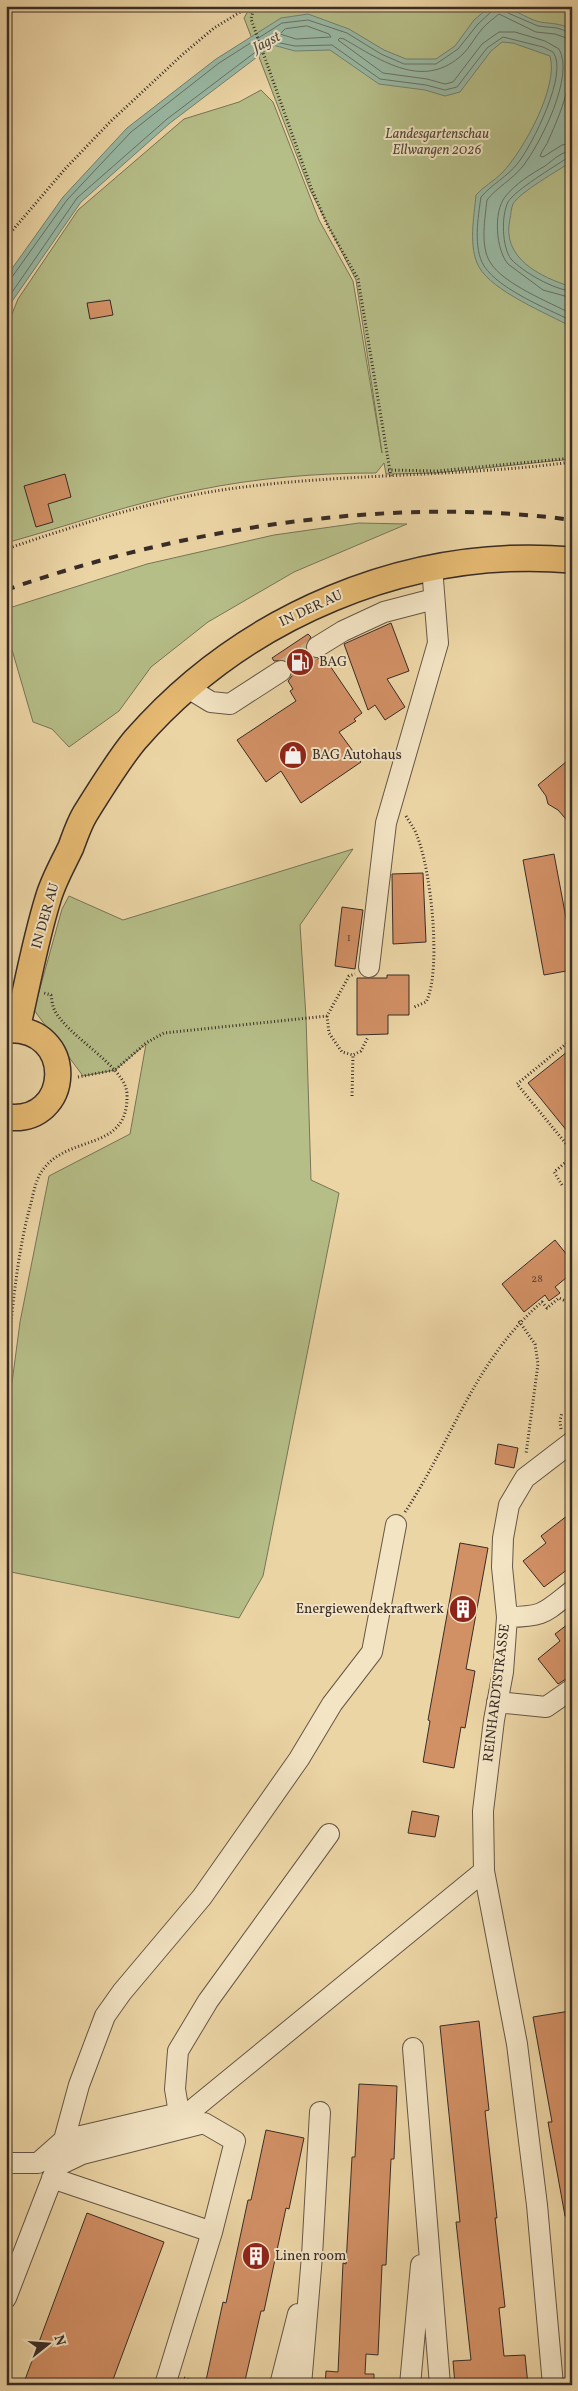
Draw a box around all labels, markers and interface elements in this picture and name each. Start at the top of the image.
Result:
water label: Jagst [248,27,286,60]
park label: Landesgartenschau Ellwangen 2026 [385,125,489,160]
street label: IN DER AU [276,586,346,632]
fuel station icon: BAG [285,647,315,677]
place label: BAG [319,653,347,672]
shop icon: BAG Autohaus [278,740,308,770]
place label: BAG Autohaus [312,746,402,765]
street label: IN DER AU [28,881,64,951]
house number: 1 [347,931,351,946]
house number: 28 [531,1272,543,1287]
building icon: Energiewendekraftwerk [448,1594,478,1624]
place label: Energiewendekraftwerk [296,1600,444,1619]
street label: REINHARDTSTRASSE [479,1623,515,1763]
building icon: Linen room [241,2241,271,2271]
place label: Linen room [275,2247,346,2266]
north arrow [22,2318,72,2368]
text: N [48,2333,70,2348]

